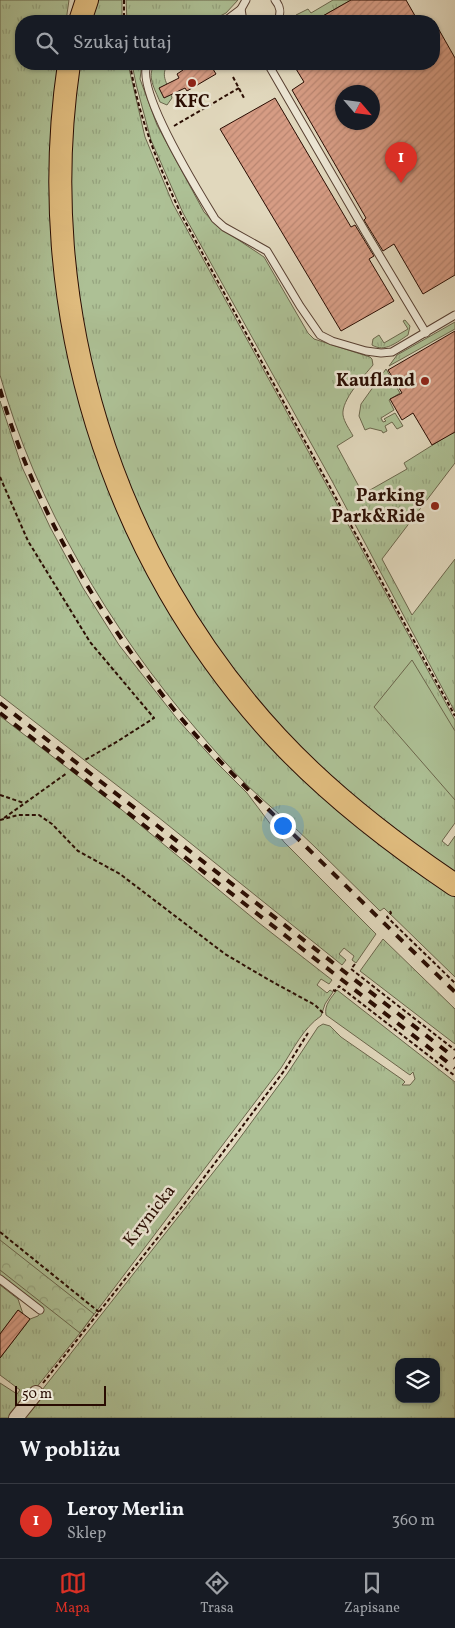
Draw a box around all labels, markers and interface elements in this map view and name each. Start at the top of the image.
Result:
search box [15,15,440,70]
icon: search [33,29,61,57]
text: Szukaj tutaj [73,30,172,56]
marker: KFC [186,77,198,89]
north arrow [335,85,380,130]
place label: KFC [174,90,210,115]
pin: 1 [385,142,417,183]
place label: Kaufland [336,369,415,394]
marker: Kaufland [419,375,431,387]
place label: Parking Park&Ride [331,484,425,530]
marker: Parking Park&Ride [429,500,441,512]
your location [270,813,296,839]
street label: Krynicka [118,1180,182,1252]
map controls [395,1358,440,1403]
button: layers [395,1358,440,1403]
scale bar [15,1383,106,1406]
text: 50 m [22,1385,52,1404]
text: W pobliżu [20,1436,120,1465]
text: Leroy Merlin [67,1497,184,1523]
text: 1 [33,1510,39,1532]
text: 360 m [392,1510,435,1532]
text: Sklep [67,1523,106,1545]
tab: Mapa [55,1569,90,1618]
tab: Trasa [200,1569,234,1618]
tab: Zapisane [344,1569,400,1618]

